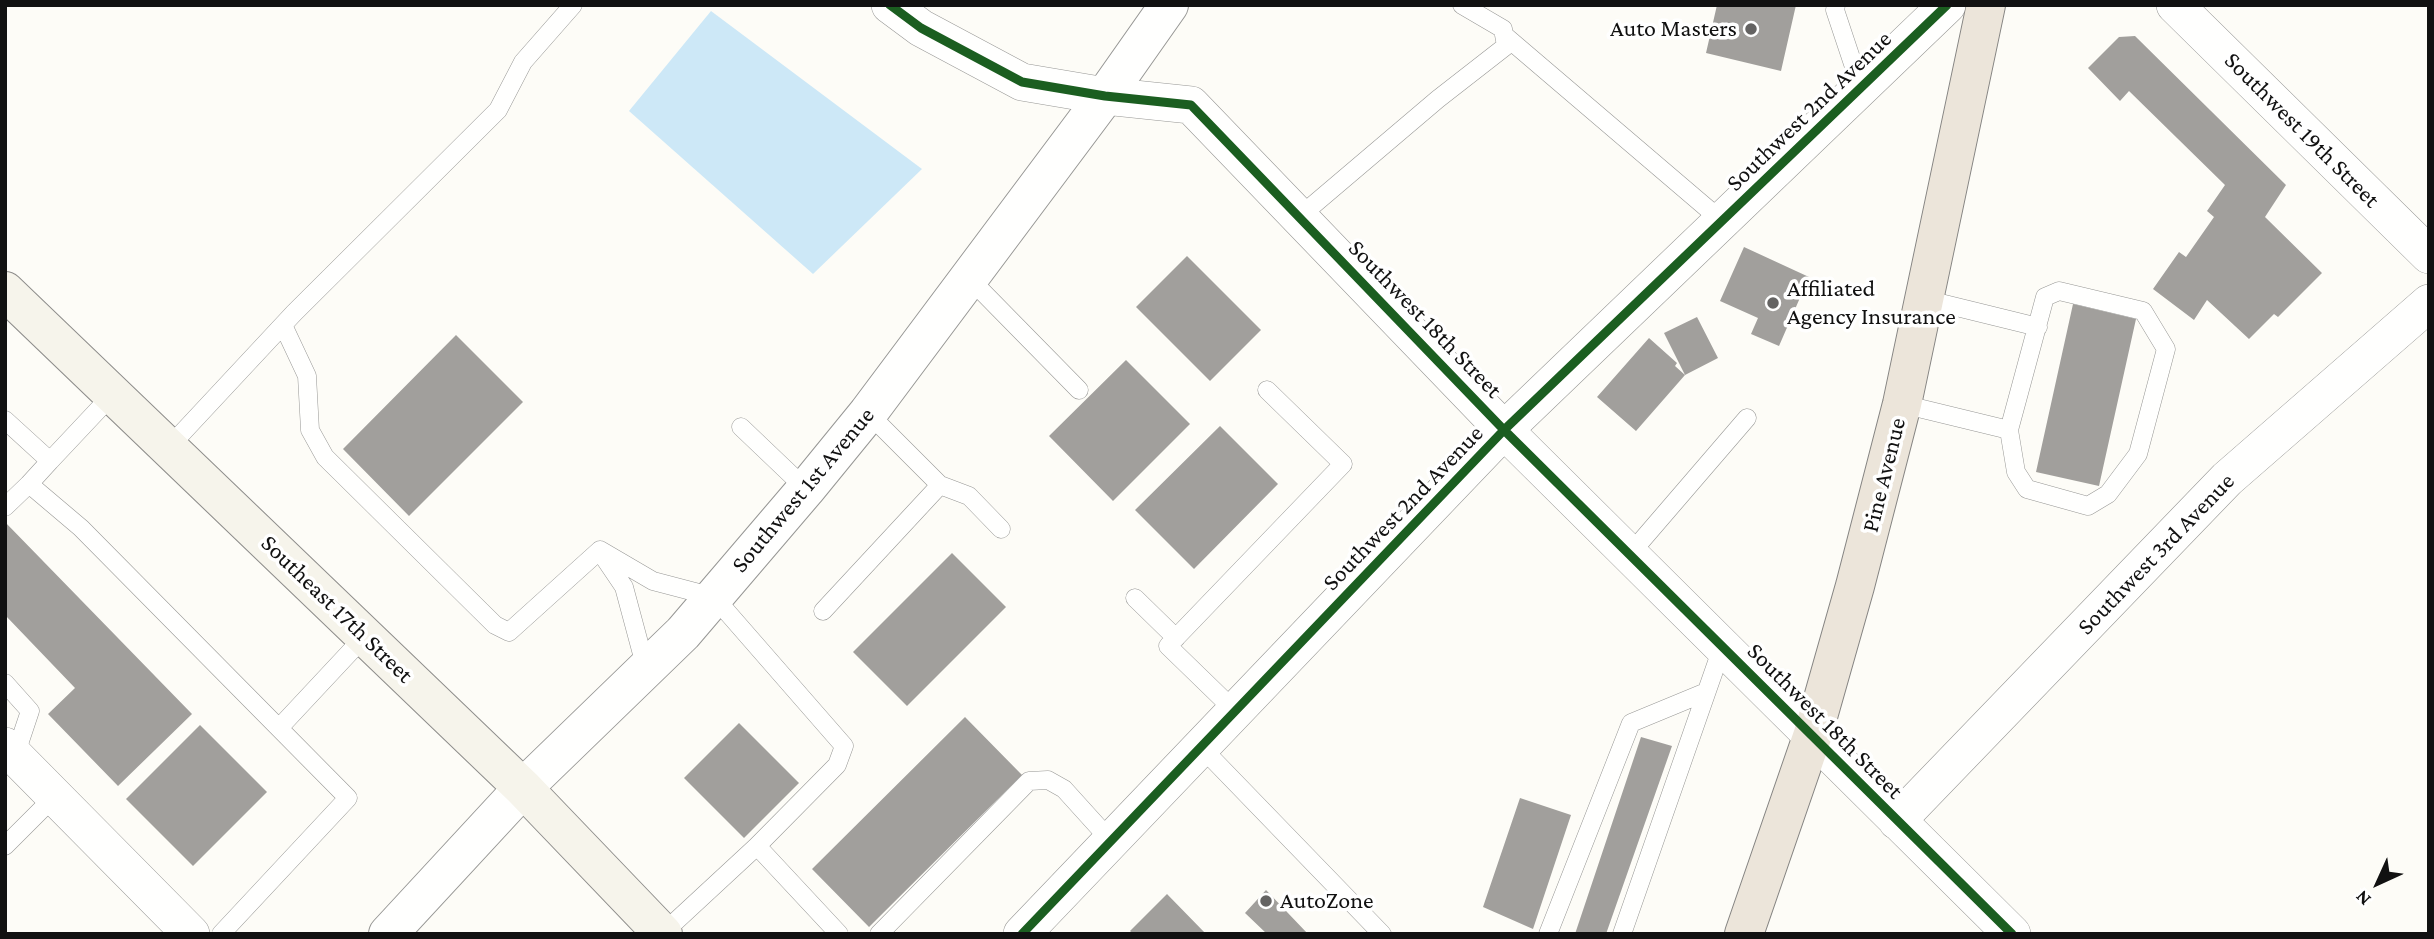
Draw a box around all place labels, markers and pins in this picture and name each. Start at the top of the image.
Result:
place label: Auto Masters [1610,15,1737,43]
marker: Auto Masters [1743,21,1759,37]
place label: Affiliated Agency Insurance [1787,275,1956,331]
marker: Affiliated Agency Insurance [1765,295,1781,311]
place label: AutoZone [1280,887,1374,915]
marker: AutoZone [1258,893,1274,909]

